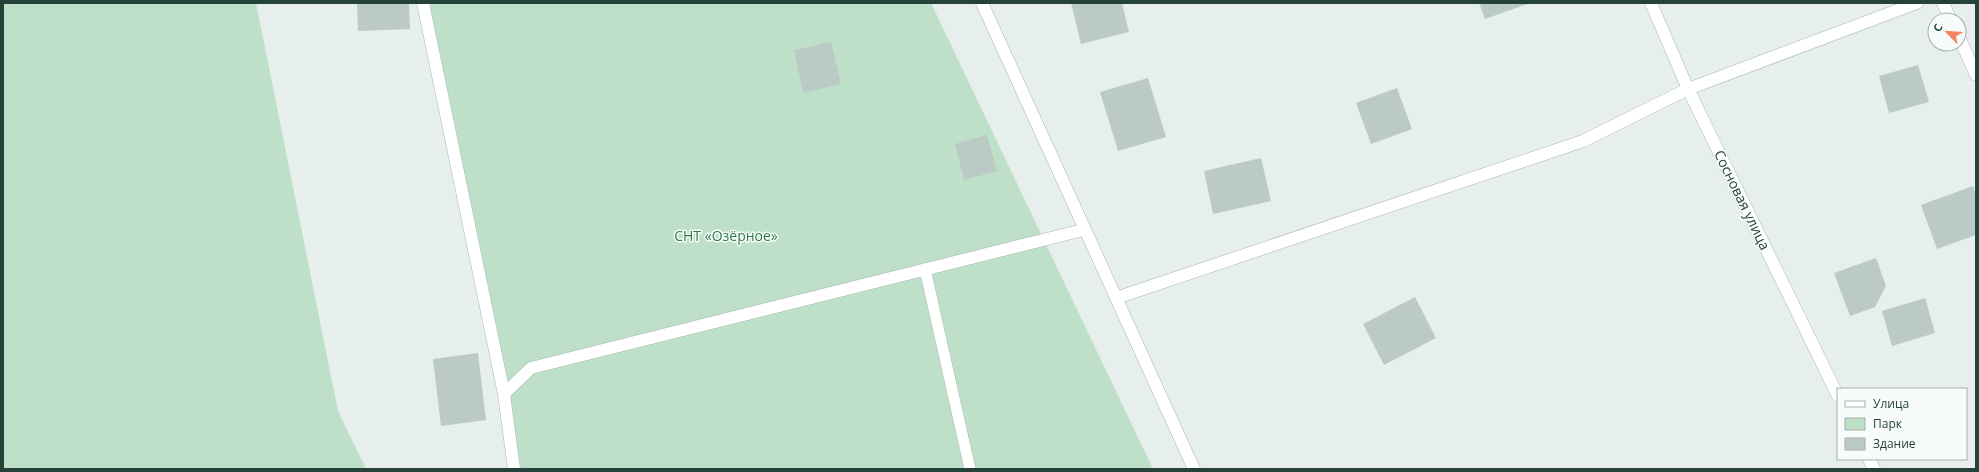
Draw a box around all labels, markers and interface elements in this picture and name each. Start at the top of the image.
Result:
north arrow [1927,12,1967,52]
text: С [1929,21,1946,34]
street label: Сосновая улица [1710,147,1775,253]
park label: СНТ «Озёрное» [674,226,778,245]
legend [1837,388,1967,460]
text: Улица [1873,395,1909,412]
text: Парк [1873,415,1903,432]
text: Здание [1873,435,1916,452]

